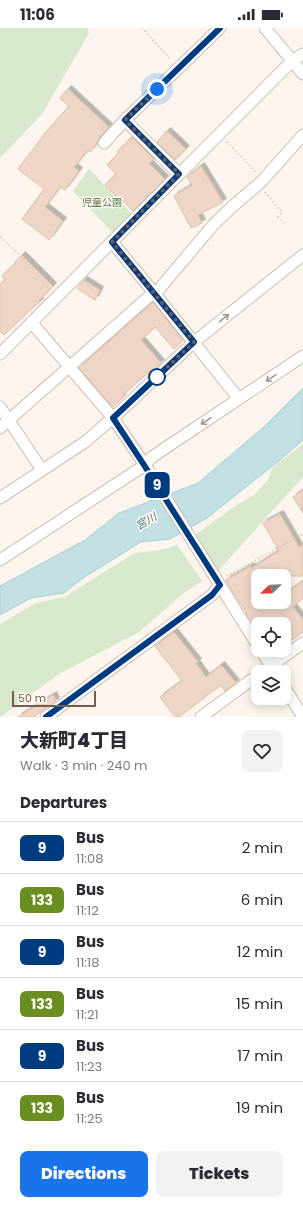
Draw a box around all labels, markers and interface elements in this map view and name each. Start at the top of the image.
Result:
text: 11:06 [20,4,55,25]
your location [147,79,167,99]
park label: 児童公園 [82,195,122,210]
one-way arrow [219,313,230,322]
unlabelled marker [148,368,166,386]
one-way arrow [265,374,277,382]
one-way arrow [201,417,212,425]
line badge: 9 [144,472,170,498]
text: 9 [153,475,161,495]
water label: 宮川 [132,508,160,533]
north arrow [251,569,291,609]
map controls [251,569,291,705]
button: locate [251,617,291,657]
button: layers [251,665,291,705]
scale bar [12,689,96,708]
text: 50 m [18,690,46,706]
text: 大新町4丁目 [20,727,128,754]
button: heart [241,730,283,772]
text: Walk · 3 min · 240 m [20,756,147,775]
text: Departures [20,792,107,813]
text: Bus [76,827,104,848]
text: 2 min [242,837,283,858]
text: 9 [38,838,46,858]
text: 11:08 [76,849,103,868]
text: Bus [76,879,104,900]
text: 6 min [241,889,283,910]
text: 133 [31,890,53,910]
text: 11:12 [76,901,99,920]
text: Bus [76,931,104,952]
text: 12 min [237,941,283,962]
text: 9 [38,942,46,962]
text: 11:18 [76,953,99,972]
text: Bus [76,983,104,1004]
text: 15 min [236,993,283,1014]
text: 133 [31,994,53,1014]
text: 11:21 [76,1005,99,1024]
text: Bus [76,1035,104,1056]
text: 17 min [237,1045,283,1066]
text: 9 [38,1046,46,1066]
text: 11:23 [76,1057,102,1076]
text: Bus [76,1087,104,1108]
text: 19 min [236,1097,283,1118]
text: 133 [31,1098,53,1118]
text: 11:25 [76,1109,103,1128]
button: Directions [20,1151,148,1197]
button: Tickets [156,1151,283,1197]

